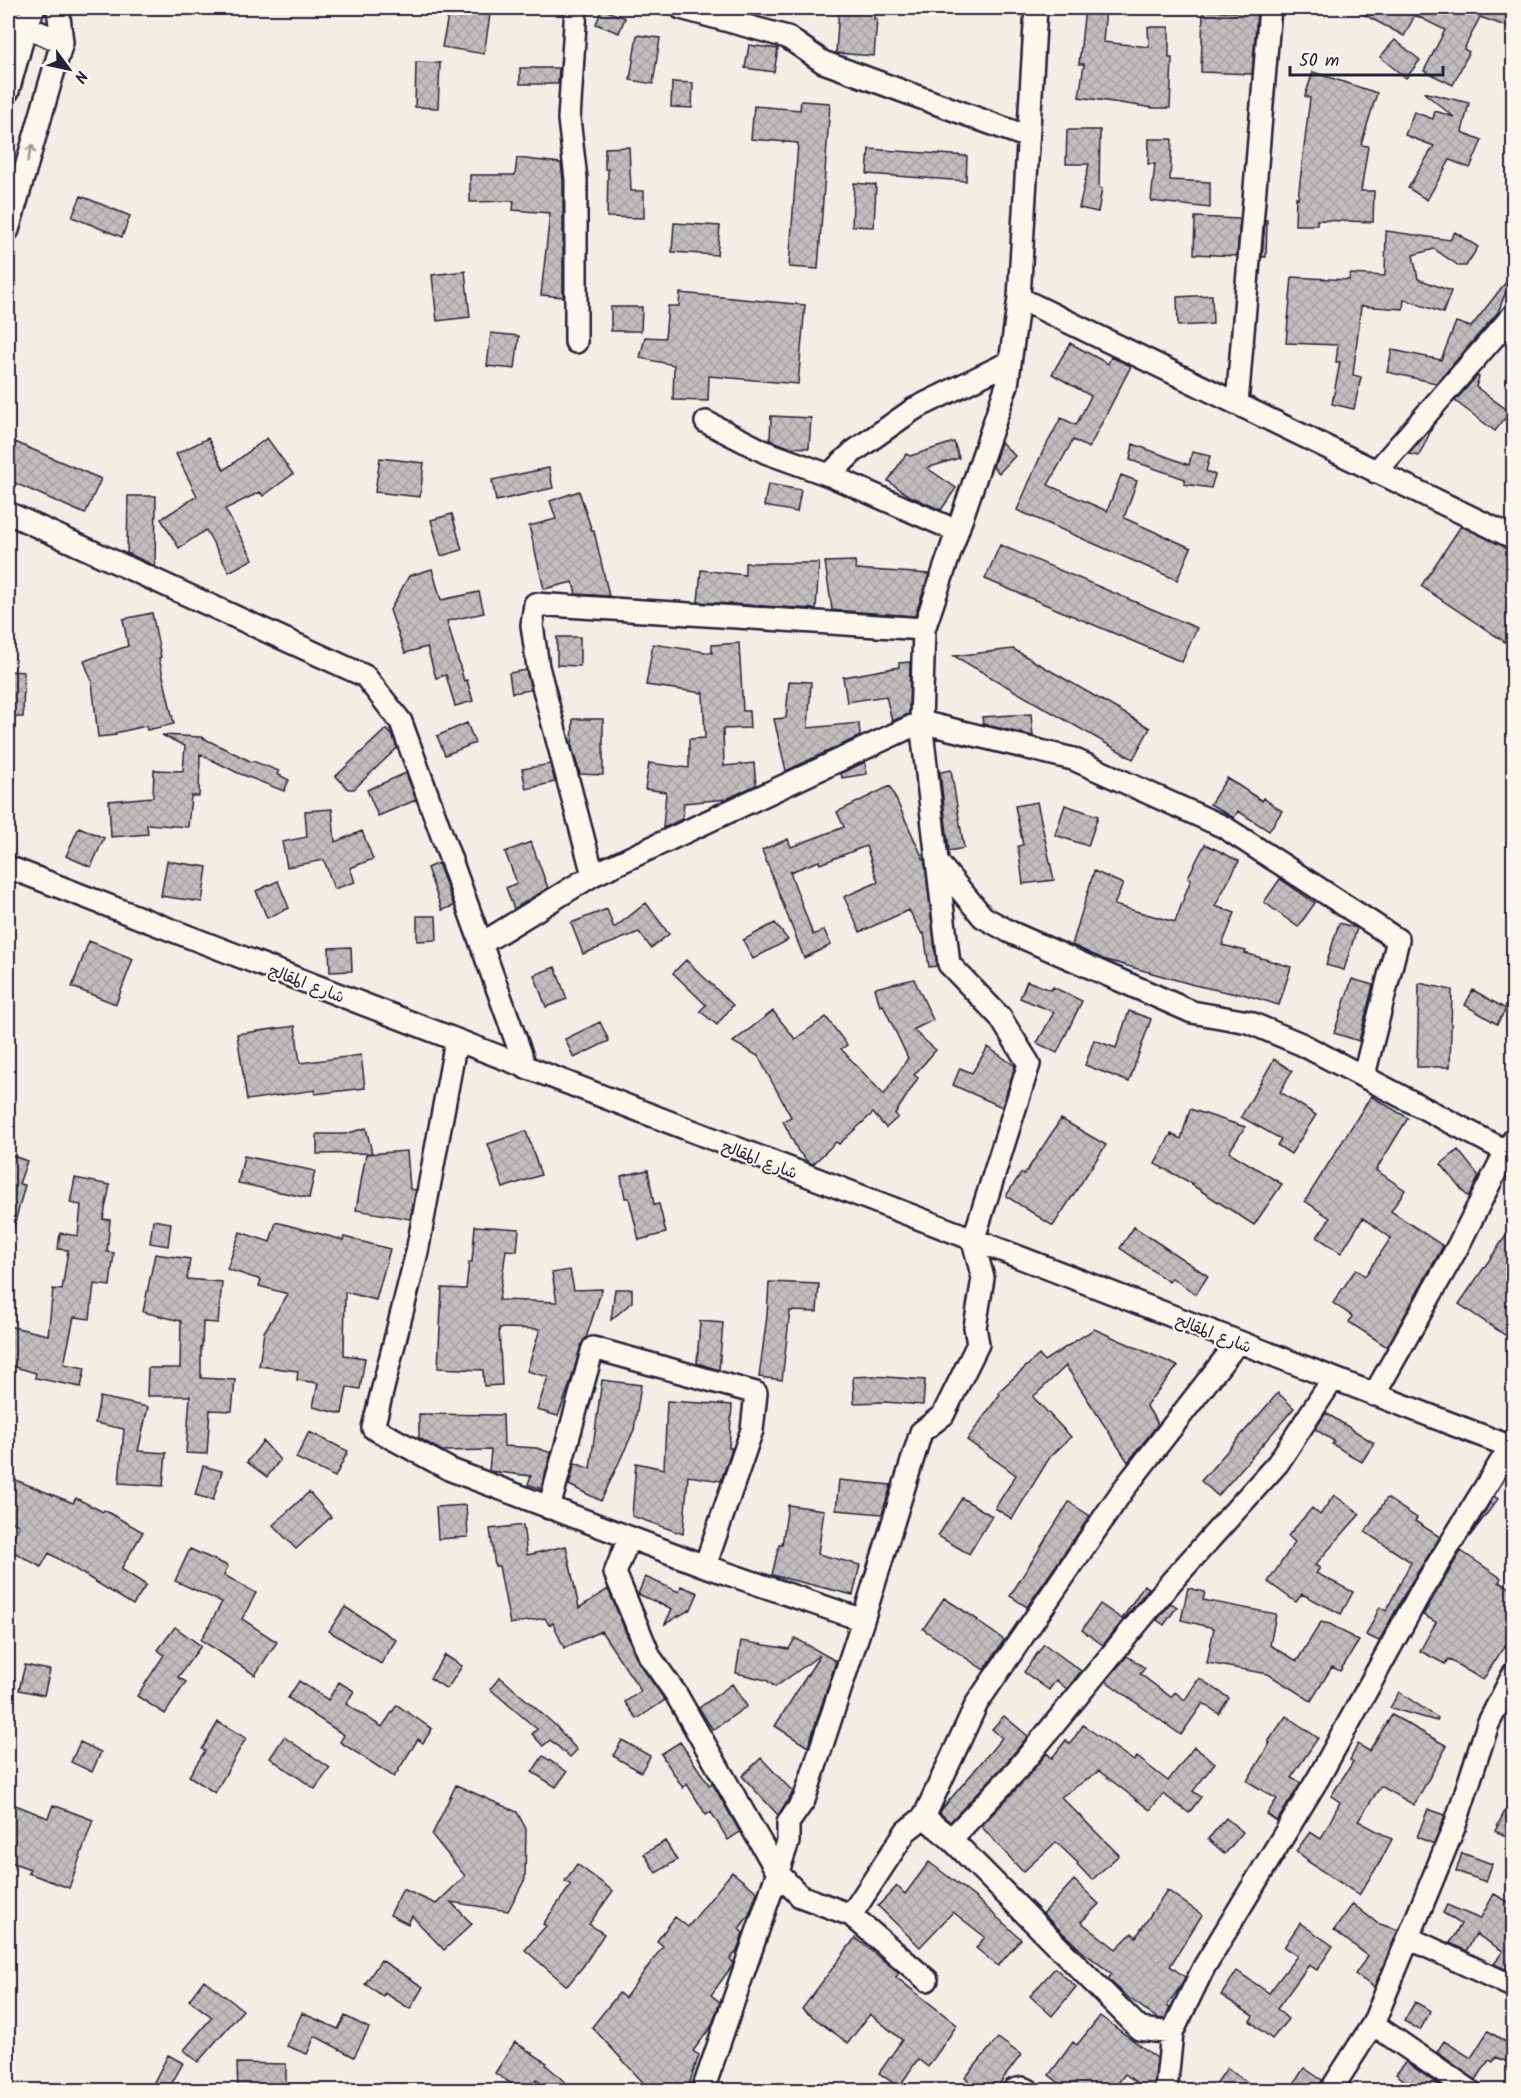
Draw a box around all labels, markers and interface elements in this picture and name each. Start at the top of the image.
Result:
north arrow [39,39,99,99]
scale bar [1290,39,1443,77]
text: 50 m [1299,47,1339,76]
text: N [67,65,94,87]
one-way arrow [25,144,36,163]
street label: شارع المقالح [265,958,348,1010]
street label: شارع المقالح [718,1134,801,1186]
street label: شارع المقالح [1172,1308,1255,1360]

